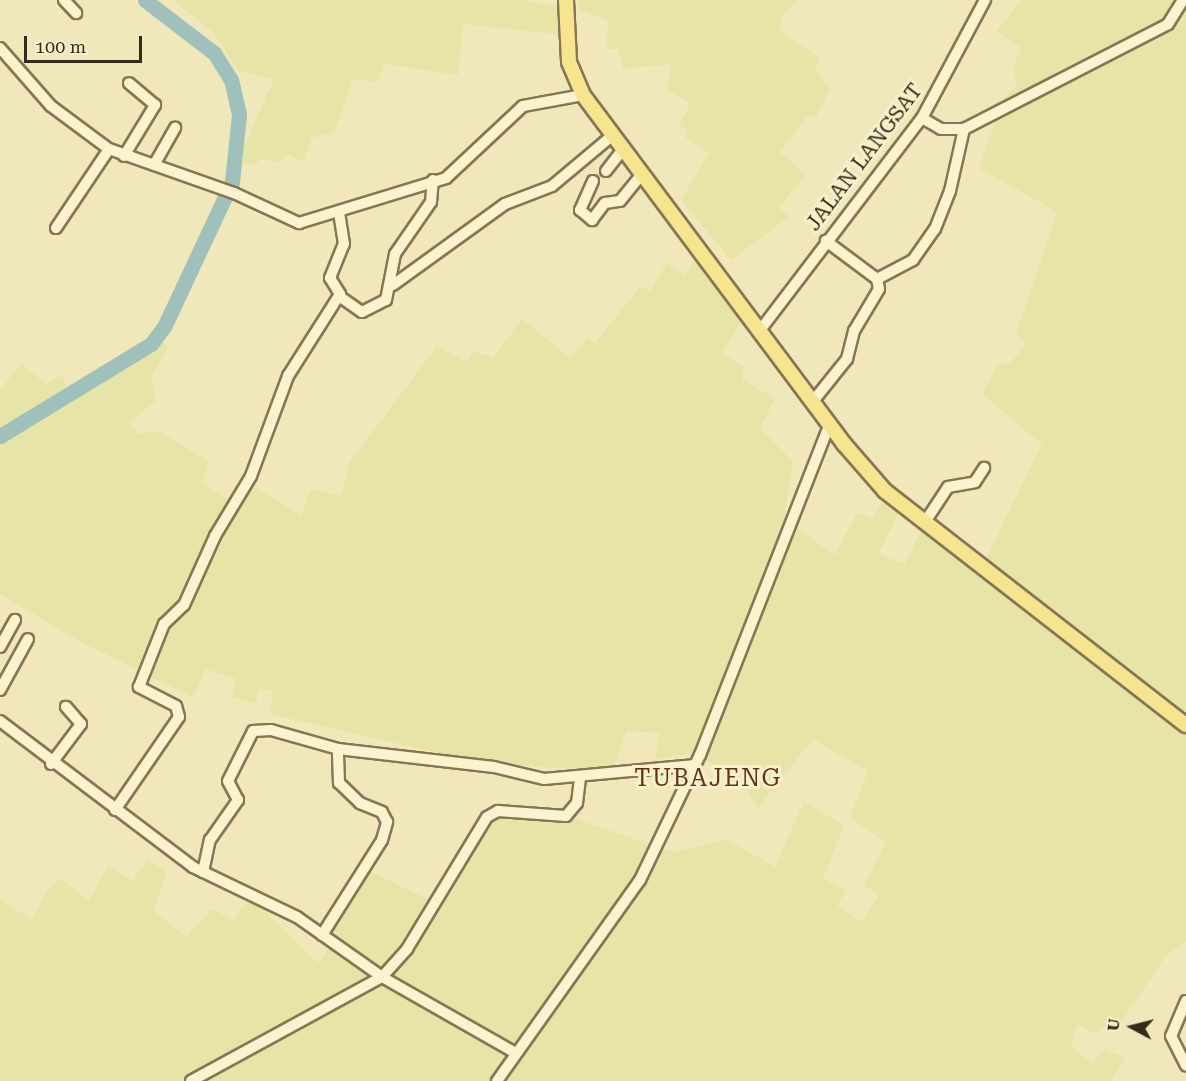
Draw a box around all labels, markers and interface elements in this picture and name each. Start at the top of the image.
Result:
scale bar [27,24,146,62]
text: 100 m [35,36,86,57]
street label: JALAN LANGSAT [800,78,928,236]
district label: TUBAJENG [634,765,782,793]
north arrow [1102,997,1162,1057]
text: U [1103,1017,1124,1032]

